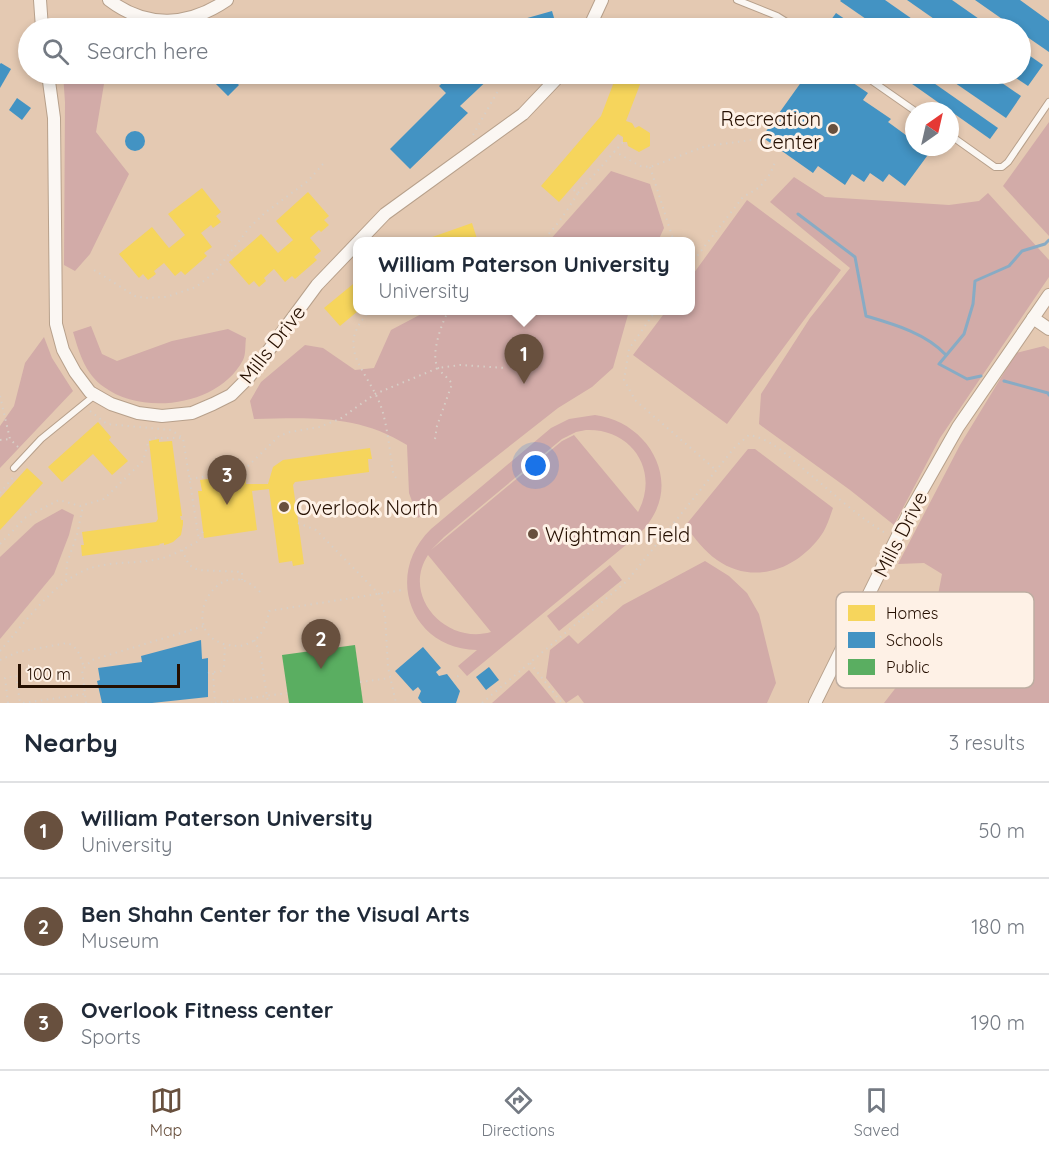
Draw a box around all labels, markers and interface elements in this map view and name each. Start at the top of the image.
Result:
search box [18,18,1031,84]
icon: search [39,35,72,68]
text: Search here [87,37,208,65]
north arrow [905,102,959,156]
place label: Recreation Center [721,106,821,154]
marker: Recreation Center [826,122,840,136]
popup [353,237,695,315]
text: William Paterson University [378,250,670,278]
text: University [378,278,470,303]
street label: Mills Drive [234,300,310,388]
pin: 1 [504,334,544,384]
your location [521,451,550,480]
pin: 3 [208,456,246,505]
street label: Mills Drive [868,487,932,581]
place label: Overlook North [296,495,438,520]
marker: Overlook North [277,500,291,514]
place label: Wightman Field [545,522,690,547]
marker: Wightman Field [526,527,540,541]
legend [836,592,1034,688]
text: Homes [886,603,938,623]
pin: 2 [302,620,340,669]
text: Schools [886,630,943,650]
text: Public [886,657,930,677]
scale bar [18,661,180,688]
text: 100 m [27,664,71,684]
text: Nearby [24,726,118,759]
text: 3 results [949,730,1025,755]
text: William Paterson University [81,804,373,832]
text: 1 [40,818,47,843]
text: 50 m [979,818,1025,843]
text: University [81,832,172,857]
text: Ben Shahn Center for the Visual Arts [81,900,470,928]
text: 2 [38,914,49,939]
text: 180 m [971,914,1025,939]
text: Museum [81,928,159,953]
text: Overlook Fitness center [81,996,333,1024]
text: 3 [38,1010,49,1035]
text: 190 m [971,1010,1025,1035]
text: Sports [81,1024,141,1049]
tab: Map [150,1084,183,1140]
tab: Directions [482,1084,555,1140]
tab: Saved [854,1084,899,1140]

